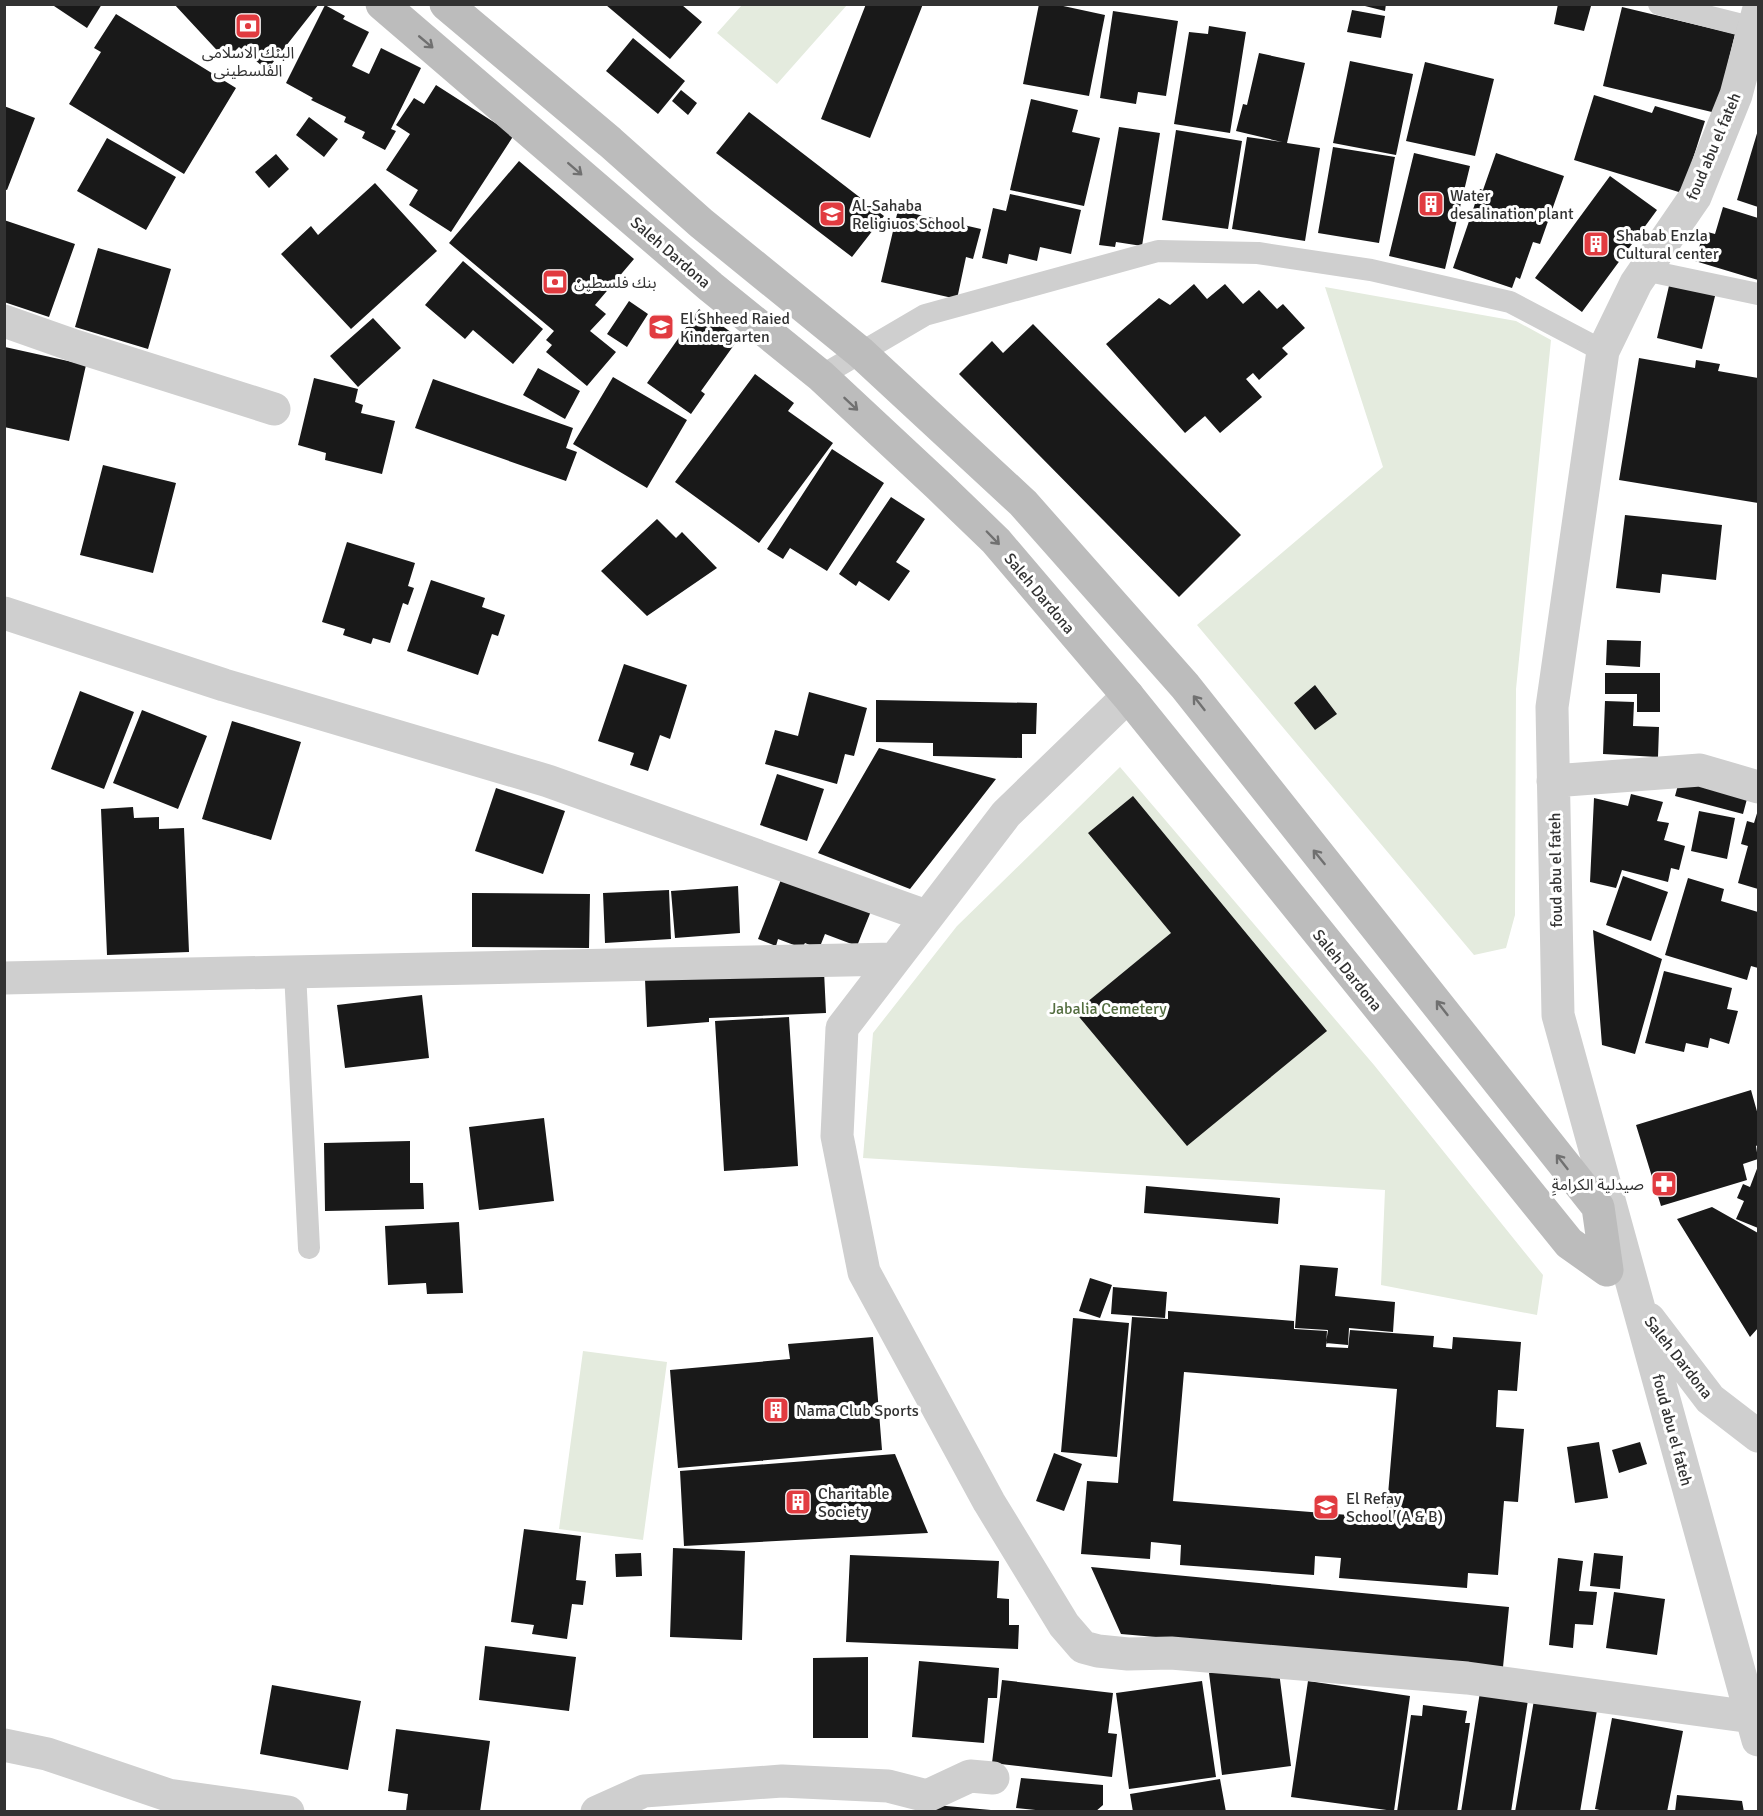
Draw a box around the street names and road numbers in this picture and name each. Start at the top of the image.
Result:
street label: foud abu el fateh [1682,90,1746,203]
street label: Saleh Dardona [626,213,714,293]
street label: Saleh Dardona [1000,549,1079,638]
street label: foud abu el fateh [1545,812,1567,928]
street label: Saleh Dardona [1308,926,1386,1016]
street label: Saleh Dardona [1640,1312,1717,1403]
street label: foud abu el fateh [1648,1372,1697,1488]

